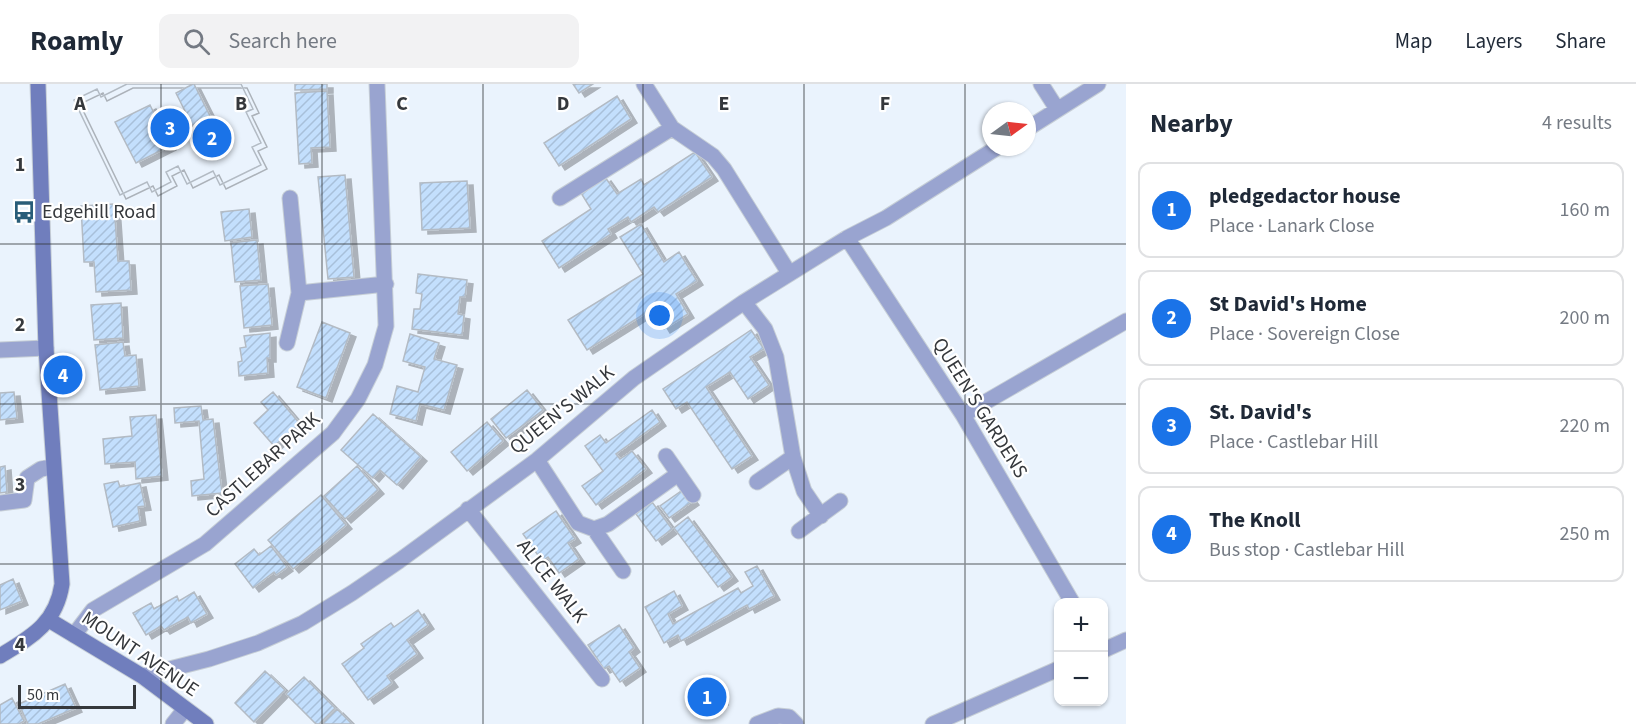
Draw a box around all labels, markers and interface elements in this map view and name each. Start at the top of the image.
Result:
search box [159,14,579,68]
text: Roamly [30,21,123,61]
icon: search [180,25,213,58]
text: Search here [228,25,337,57]
text: Map [1395,26,1432,56]
text: Layers [1465,26,1522,56]
text: Share [1555,26,1606,56]
text: A [73,90,86,118]
text: B [235,90,247,118]
text: C [396,90,408,118]
text: D [557,90,569,118]
text: E [719,90,729,118]
text: F [880,90,890,118]
north arrow [982,102,1036,156]
text: Nearby [1150,105,1233,142]
pin: 3 [150,106,190,150]
text: 4 results [1542,109,1612,137]
pin: 2 [192,116,232,160]
text: 1 [15,151,25,179]
text: pledgedactor house [1209,180,1401,212]
text: 1 [1166,196,1177,224]
text: 160 m [1560,196,1610,224]
place label: Edgehill Road [42,198,156,226]
bus stop icon: Edgehill Road [11,199,37,225]
text: Place · Lanark Close [1209,212,1374,240]
text: St David's Home [1209,288,1367,320]
your location [645,301,674,330]
text: 2 [1166,304,1177,332]
text: 200 m [1560,304,1610,332]
text: 2 [15,311,25,339]
text: Place · Sovereign Close [1209,320,1400,348]
street label: QUEEN'S GARDENS [926,332,1034,484]
pin: 4 [44,352,82,398]
street label: QUEEN'S WALK [504,359,621,461]
text: St. David's [1209,396,1311,428]
street label: CASTLEBAR PARK [199,406,327,524]
text: 3 [1166,412,1177,440]
text: 220 m [1560,412,1610,440]
text: Place · Castlebar Hill [1209,428,1378,456]
text: 3 [15,471,25,499]
text: The Knoll [1209,504,1300,536]
text: 4 [1166,520,1177,548]
text: 250 m [1560,520,1610,548]
street label: ALICE WALK [510,533,594,629]
text: Bus stop · Castlebar Hill [1209,536,1405,564]
map controls [1054,598,1108,706]
button: + [1054,598,1108,652]
street label: MOUNT AVENUE [76,604,204,704]
text: 4 [15,631,26,659]
button: − [1054,652,1108,706]
pin: 1 [688,674,726,720]
scale bar [18,682,136,710]
text: 50 m [27,684,59,706]

